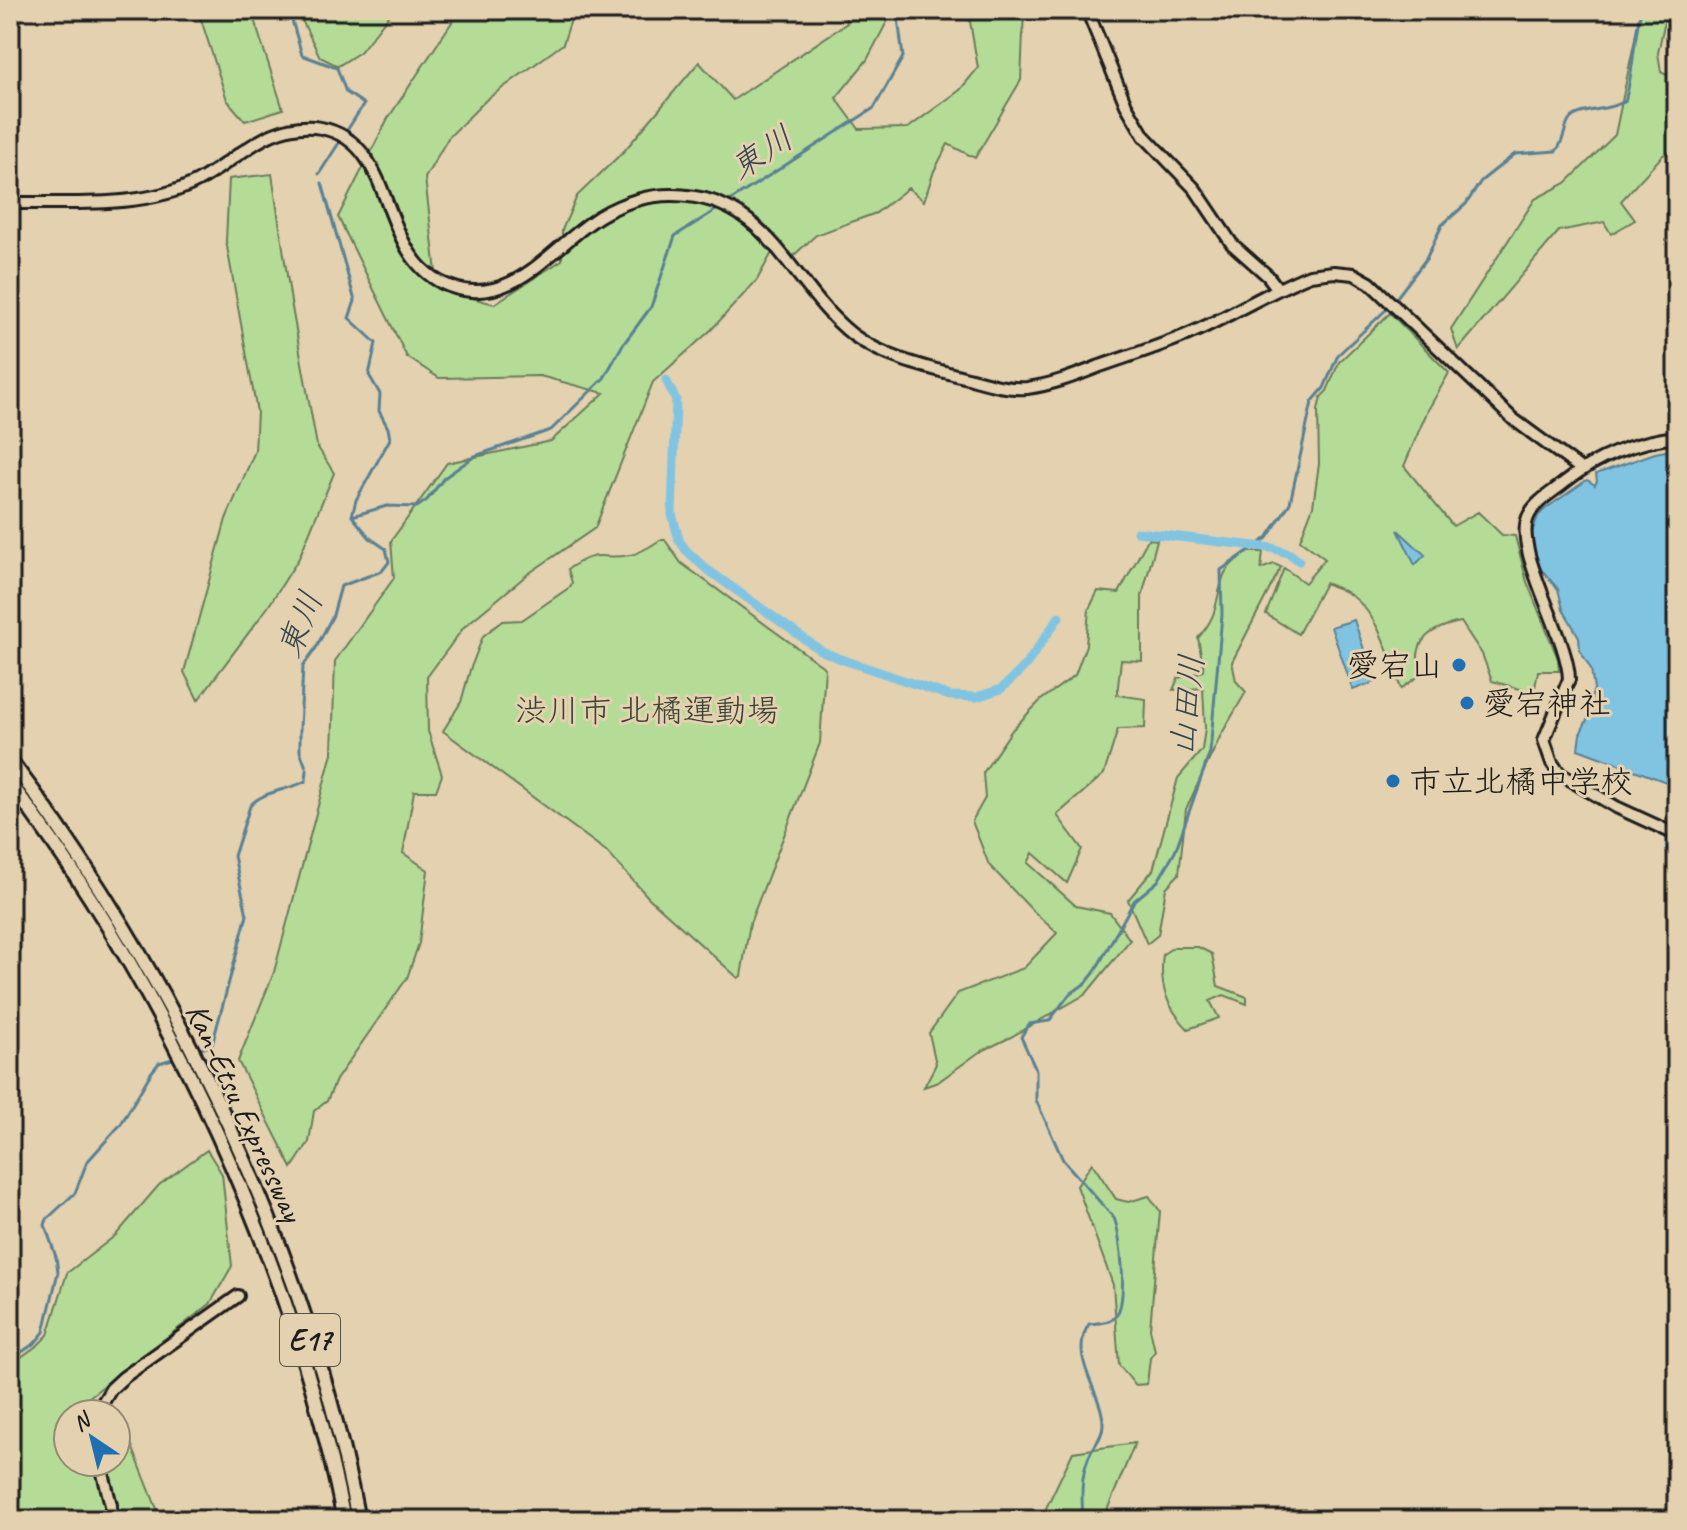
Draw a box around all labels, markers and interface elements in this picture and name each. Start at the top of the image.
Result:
water label: 東川 [721,116,801,189]
water label: 東川 [267,585,332,664]
place label: 愛宕山 [1347,645,1443,686]
water label: 山田川 [1160,652,1213,758]
marker: 愛宕山 [1450,656,1468,674]
place label: 愛宕神社 [1483,683,1611,724]
park label: 渋川市 北橘運動場 [515,690,779,731]
marker: 愛宕神社 [1458,694,1476,712]
place label: 市立北橘中学校 [1409,761,1633,802]
marker: 市立北橘中学校 [1384,772,1402,790]
street label: Kan-Etsu Expressway [176,997,314,1231]
road number: E17 [280,1314,340,1366]
north arrow [52,1398,132,1478]
text: N [67,1405,97,1438]

